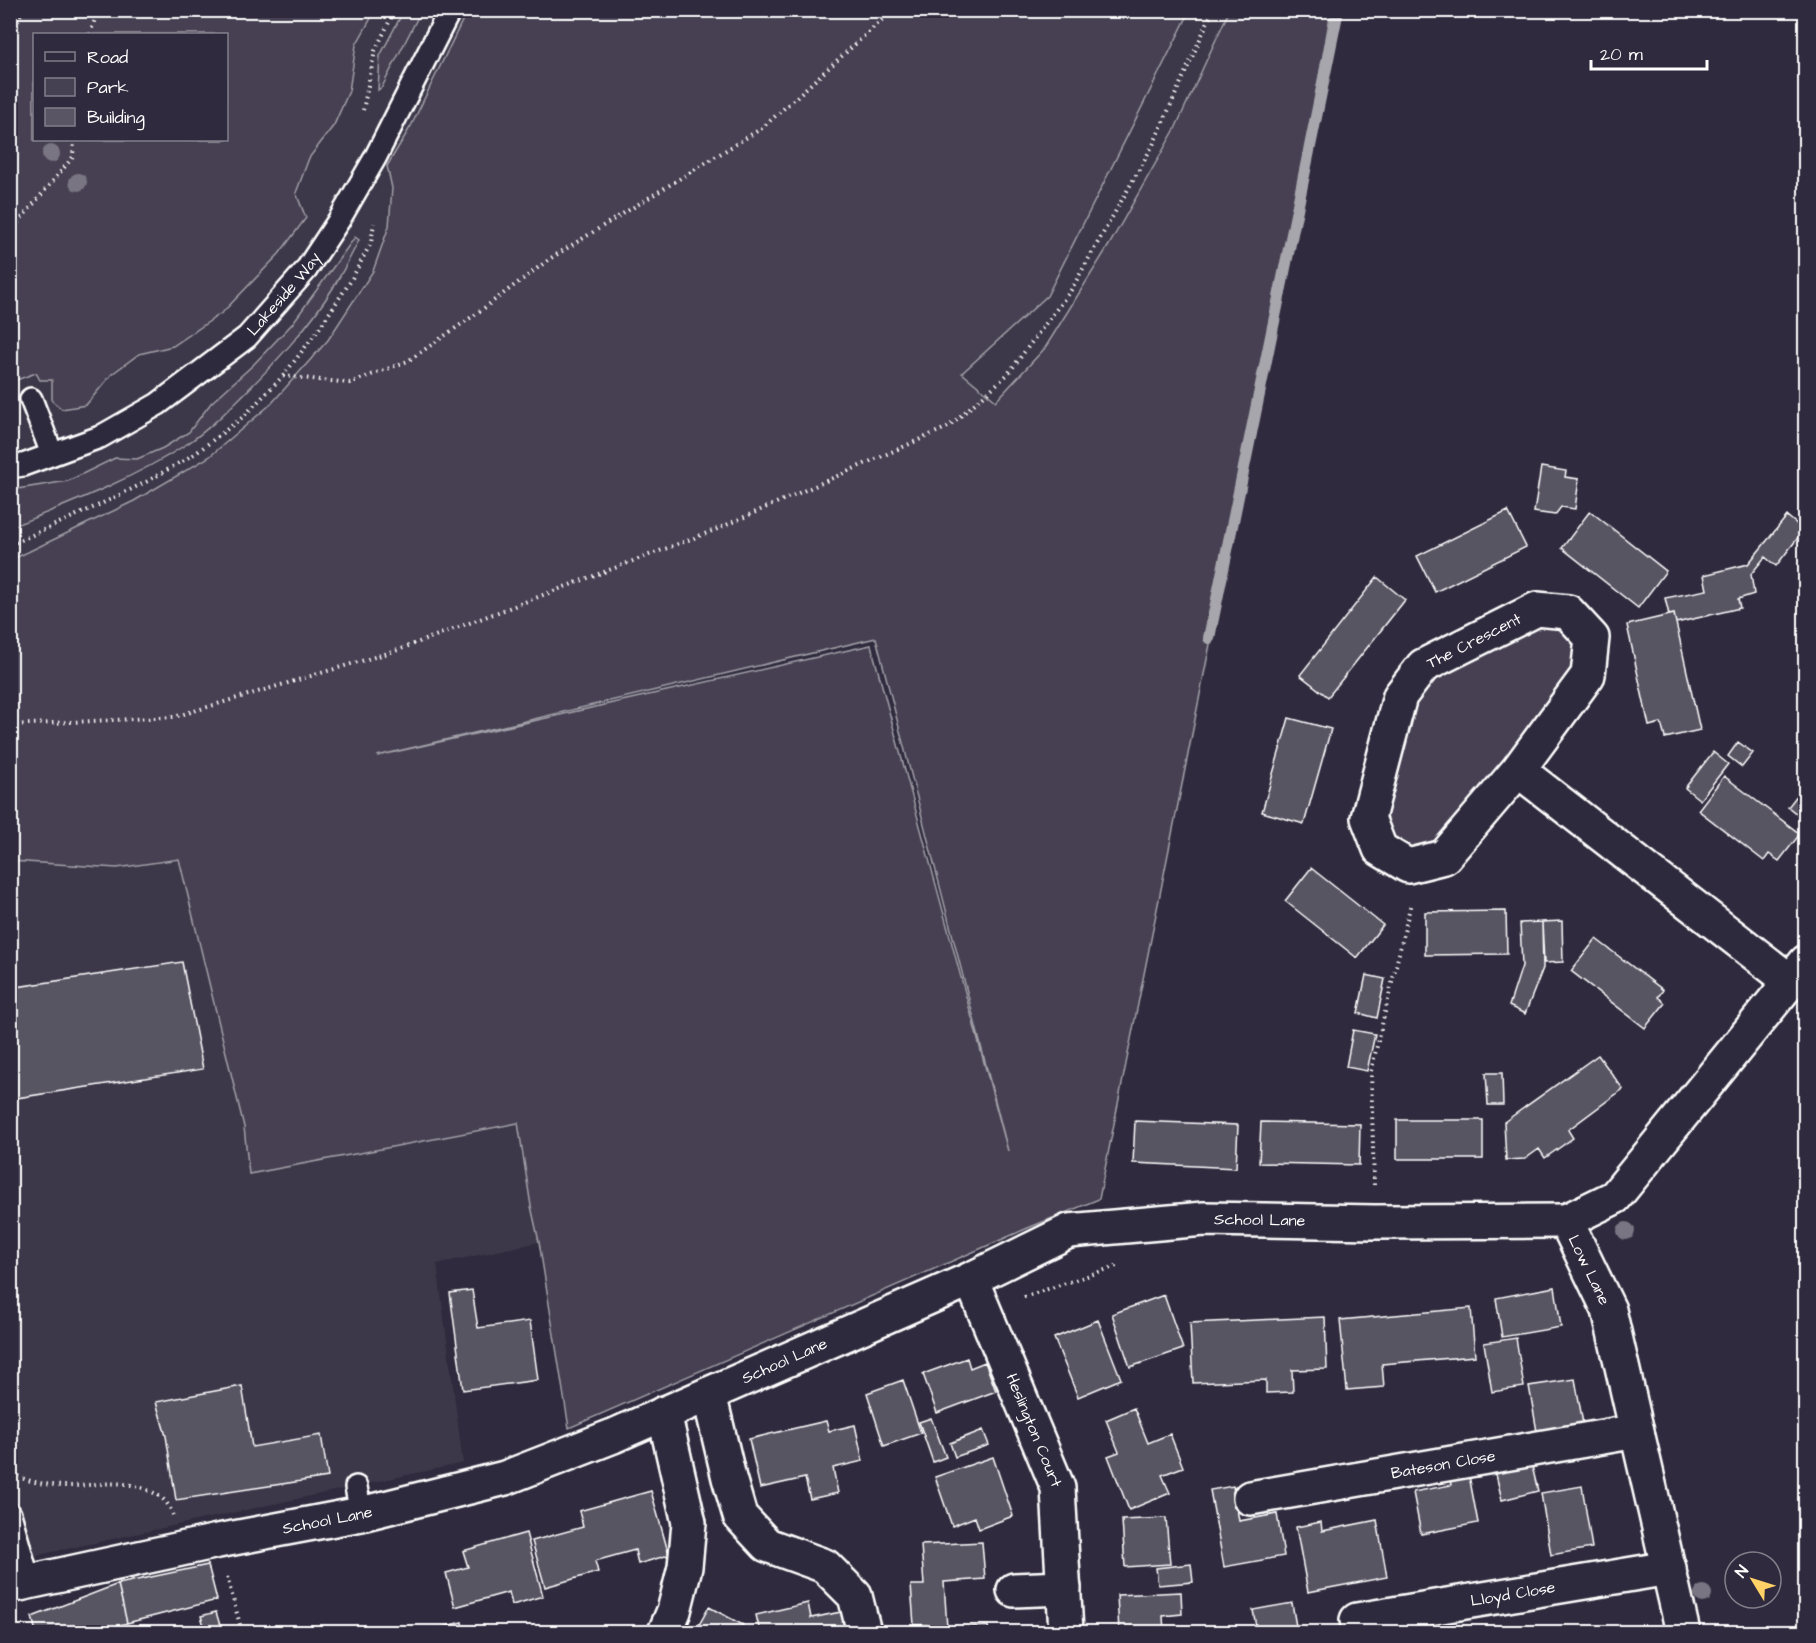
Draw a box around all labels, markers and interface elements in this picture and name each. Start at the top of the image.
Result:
legend [33,33,228,141]
scale bar [1591,33,1706,71]
text: 20 m [1600,42,1643,67]
text: Road [87,45,128,70]
text: Park [87,75,129,100]
text: Building [87,105,145,131]
street label: Lakeside Way [242,248,327,340]
street label: The Crescent [1423,608,1525,674]
street label: School Lane [1214,1208,1306,1232]
street label: Low Lane [1563,1231,1616,1309]
street label: School Lane [738,1332,831,1389]
street label: Heslington Court [1001,1370,1068,1491]
street label: Bateson Close [1389,1445,1497,1484]
street label: School Lane [280,1501,375,1540]
north arrow [1723,1550,1783,1610]
text: N [1730,1561,1754,1582]
street label: Lloyd Close [1469,1576,1557,1612]

